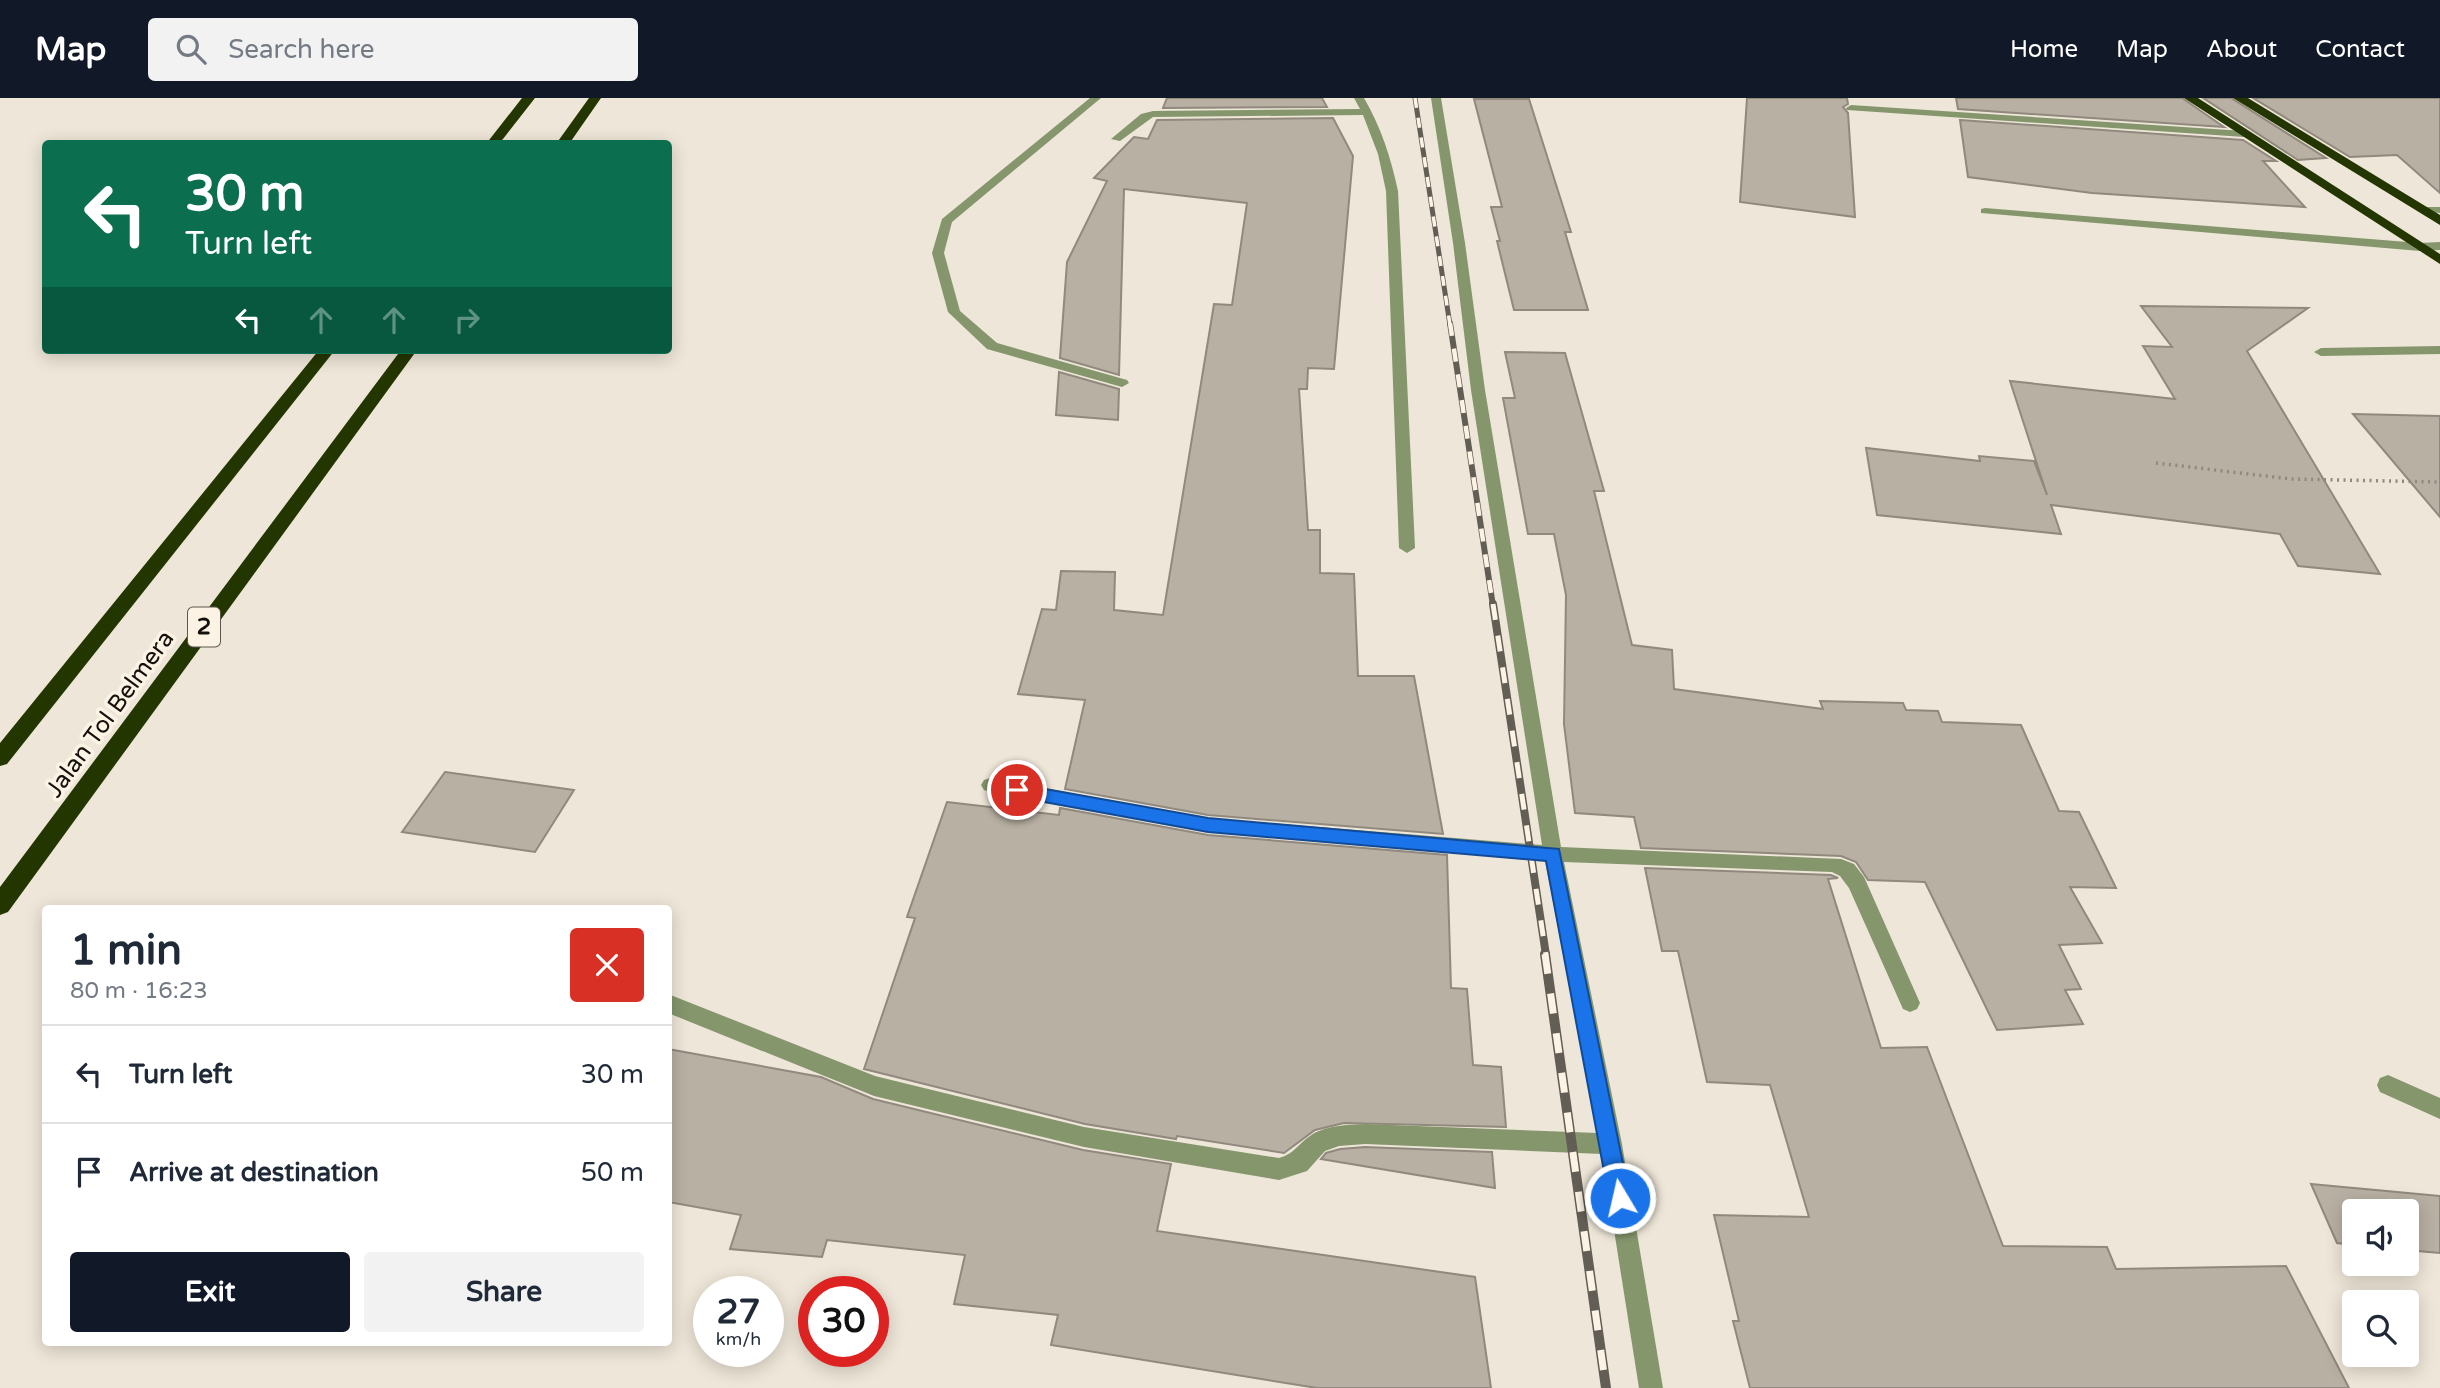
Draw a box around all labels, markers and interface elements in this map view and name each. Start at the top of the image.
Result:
search box [148,18,638,81]
text: Map [35,30,106,69]
icon: search [172,30,210,68]
text: Search here [228,34,374,65]
text: Home [2010,35,2078,64]
text: Map [2116,35,2168,64]
text: About [2206,35,2277,64]
text: Contact [2315,35,2405,64]
text: 30 m [185,165,304,224]
icon: left [70,168,161,259]
text: Turn left [185,225,312,263]
icon: left [229,301,267,339]
icon: ahead [302,301,340,339]
icon: ahead [375,301,413,339]
icon: right [448,301,486,339]
road number: 2 [188,607,220,646]
street label: Jalan Tol Belmera [40,625,180,803]
pin [987,760,1047,820]
icon: arrive [998,771,1036,809]
text: 1 min [70,925,182,976]
button: close [570,928,644,1002]
text: 80 m · 16:23 [70,977,208,1005]
icon: left [70,1055,108,1093]
text: Turn left [129,1059,232,1090]
text: 30 m [581,1059,644,1090]
icon: arrive [70,1153,108,1191]
text: Arrive at destination [129,1157,379,1188]
text: 50 m [581,1157,644,1188]
position arrow [1583,1161,1657,1235]
map controls [2342,1199,2419,1367]
button: sound [2342,1199,2419,1276]
button: Exit [70,1252,350,1332]
button: Share [364,1252,644,1332]
speed limit sign: 30 [798,1276,889,1367]
button: search [2342,1290,2419,1367]
text: 27 [717,1291,760,1333]
text: km/h [716,1328,761,1350]

